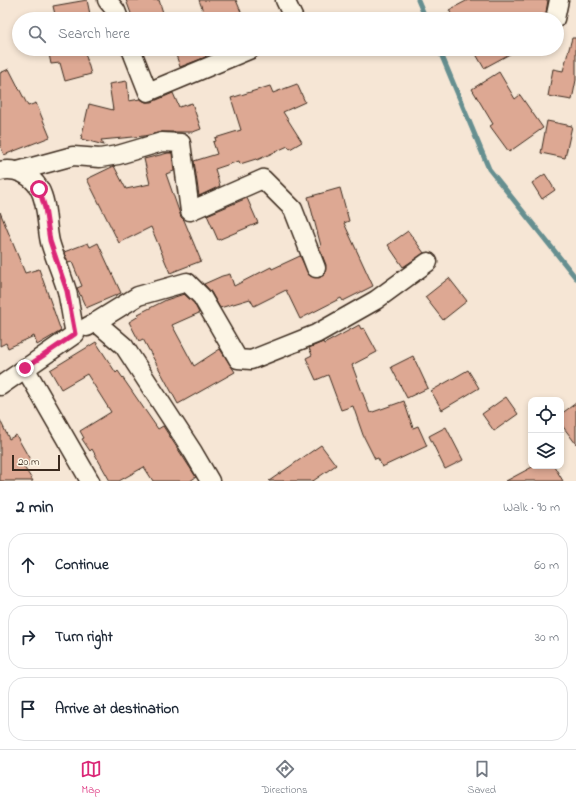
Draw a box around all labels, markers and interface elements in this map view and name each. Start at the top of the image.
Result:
search box [12,12,564,56]
icon: search [26,23,48,45]
text: Search here [58,23,130,45]
route start [30,180,48,198]
route end [16,359,34,377]
map controls [528,397,564,469]
button: locate [528,397,564,433]
button: layers [528,433,564,469]
scale bar [12,453,60,472]
text: 20 m [18,454,40,470]
text: 2 min [16,495,53,520]
text: Walk · 90 m [503,498,560,517]
icon: ahead [17,554,39,576]
text: Continue [55,554,109,576]
text: 60 m [534,556,559,575]
icon: right [17,626,39,648]
text: Turn right [55,626,113,648]
text: 30 m [535,628,559,647]
icon: arrive [17,698,39,720]
text: Arrive at destination [55,698,179,720]
tab: Map [80,758,102,798]
tab: Directions [262,758,307,798]
tab: Saved [467,758,496,798]

